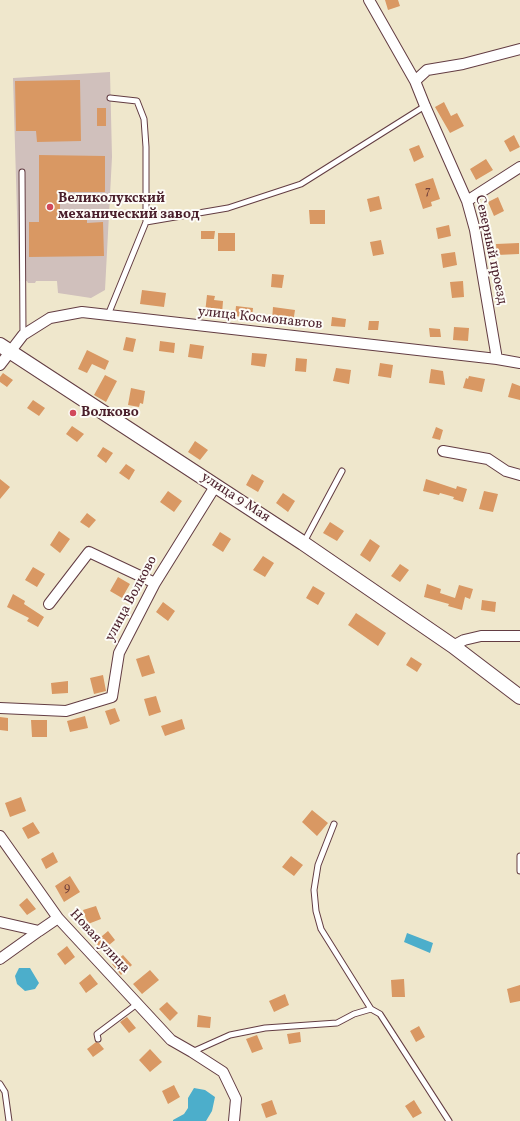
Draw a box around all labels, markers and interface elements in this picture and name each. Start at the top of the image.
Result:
house number: 7 [425,185,431,199]
place label: Великолукский механический завод [58,191,199,224]
street label: Северный проезд [470,194,510,306]
marker: Великолукский механический завод [45,202,55,212]
street label: улица Космонавтов [197,304,323,334]
place label: Волково [81,405,139,421]
marker: Волково [68,408,78,418]
street label: улица 9 Мая [197,469,273,527]
street label: улица Волково [102,553,162,645]
house number: 9 [64,882,70,896]
street label: Новая улица [65,907,133,977]

